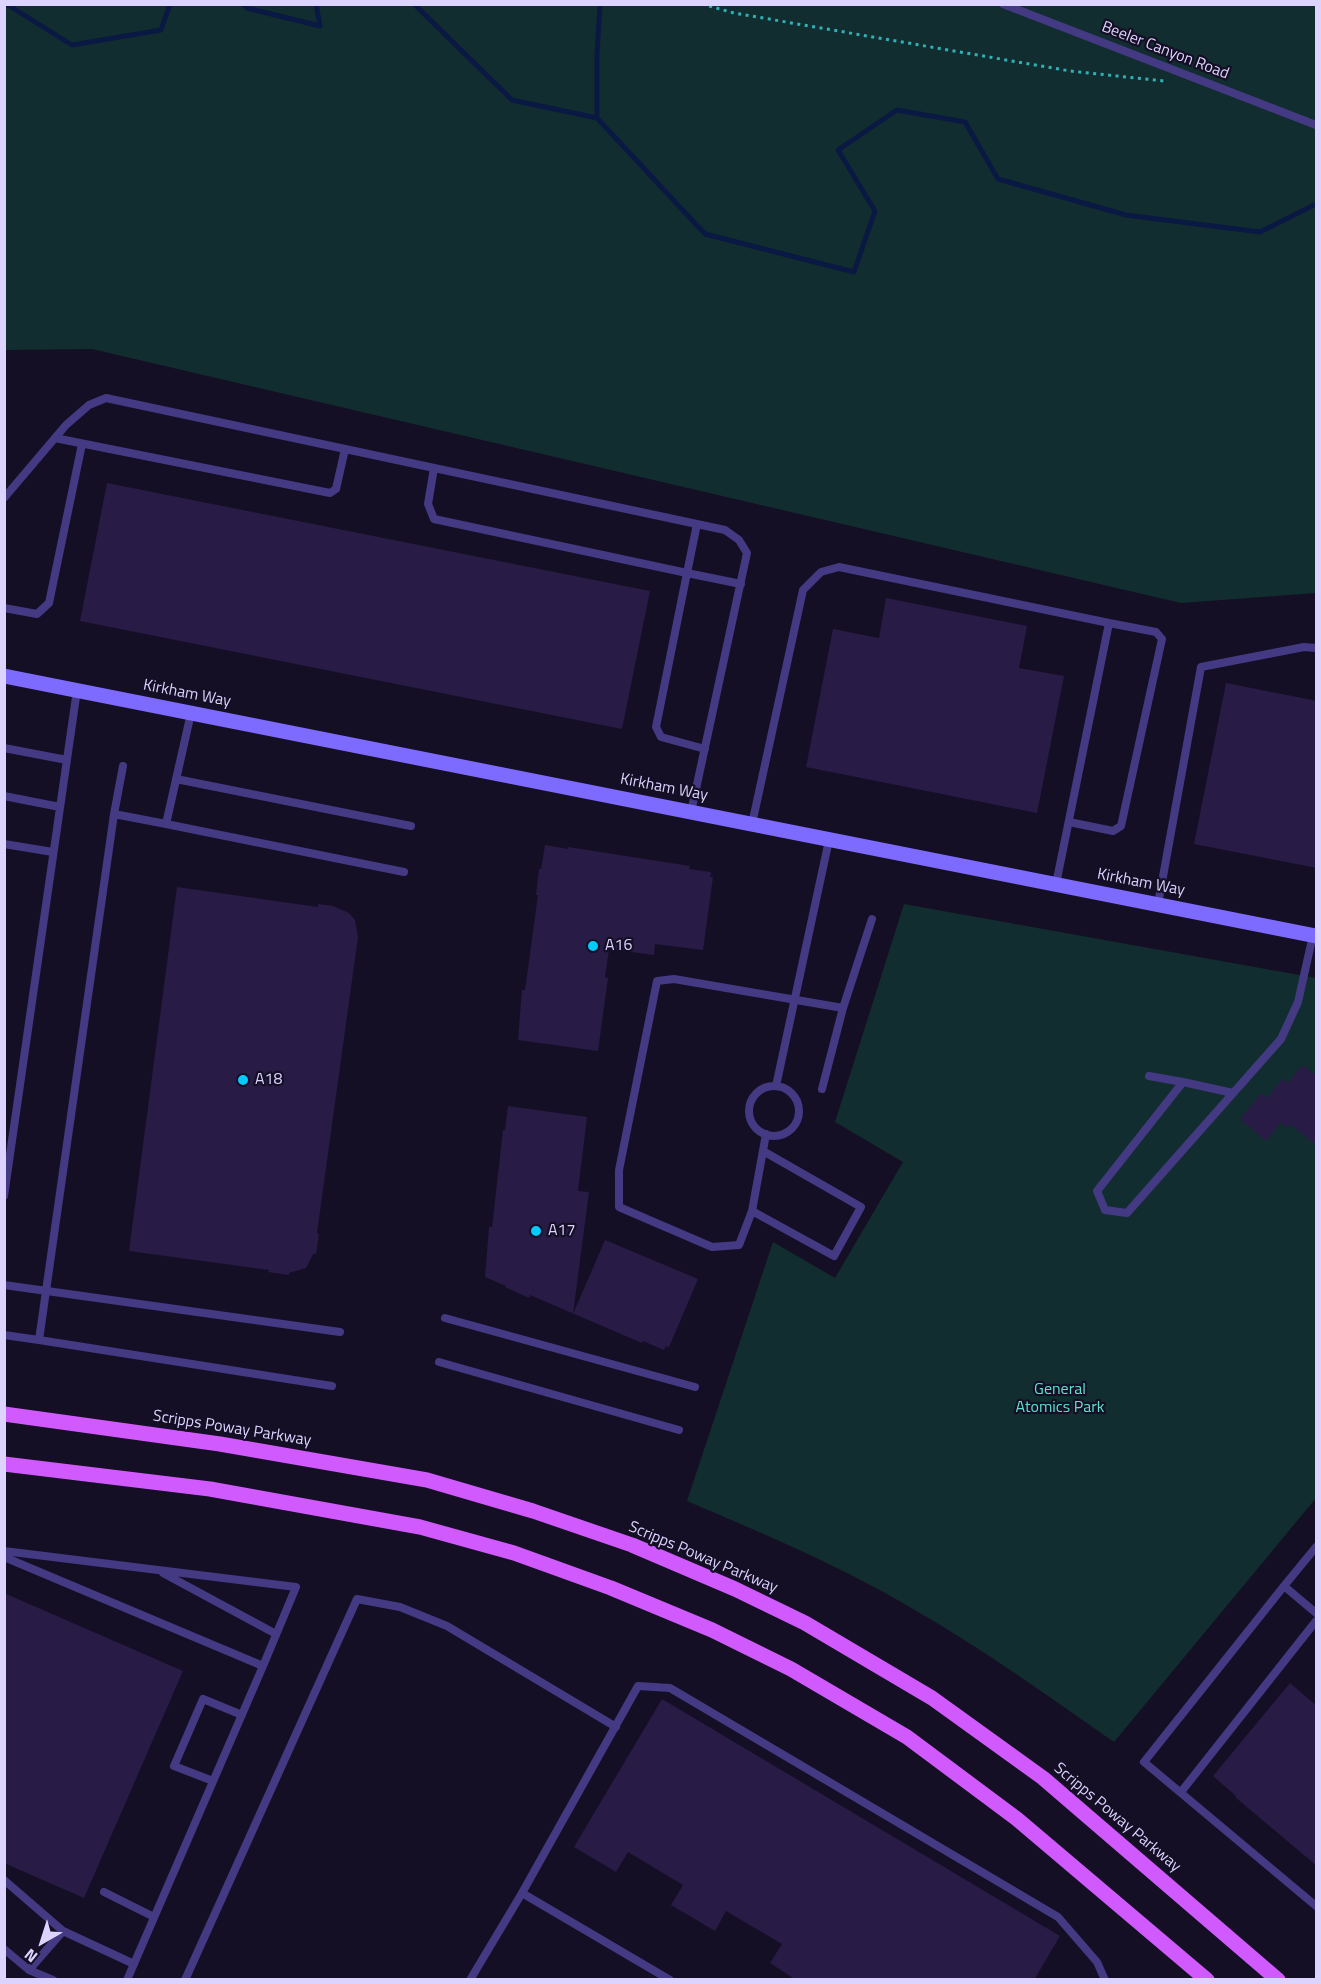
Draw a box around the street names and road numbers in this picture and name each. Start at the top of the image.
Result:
street label: Beeler Canyon Road [1099,18,1231,84]
street label: Kirkham Way [142,676,232,712]
street label: Kirkham Way [619,770,709,806]
street label: Kirkham Way [1096,865,1186,901]
street label: Scripps Poway Parkway [151,1407,313,1451]
street label: Scripps Poway Parkway [626,1518,780,1598]
street label: Scripps Poway Parkway [1050,1759,1184,1877]

